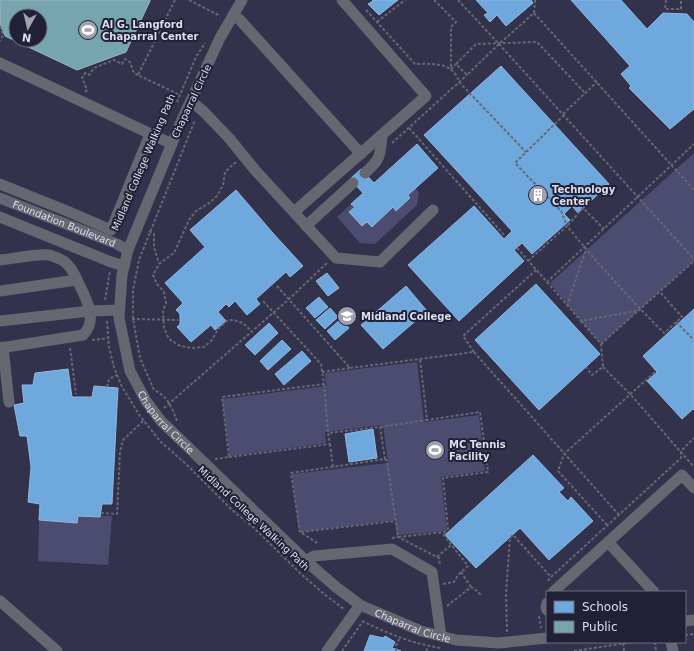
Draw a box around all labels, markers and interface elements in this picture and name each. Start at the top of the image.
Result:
north arrow [8,8,48,48]
sports icon: Al G. Langford Chaparral Center [77,19,99,41]
place label: Al G. Langford Chaparral Center [102,19,198,42]
text: N [21,30,32,44]
street label: Chaparral Circle [170,63,213,140]
street label: Midland College Walking Path [110,92,177,232]
building icon: Technology Center [527,184,549,206]
place label: Technology Center [552,184,616,207]
street label: Foundation Boulevard [11,199,117,249]
school or university icon: Midland College [336,305,358,327]
place label: Midland College [361,311,451,322]
street label: Chaparral Circle [135,389,196,456]
sports icon: MC Tennis Facility [424,439,446,461]
place label: MC Tennis Facility [449,439,506,462]
street label: Midland College Walking Path [196,464,311,573]
legend [546,591,686,643]
text: Schools [582,600,628,614]
street label: Chaparral Circle [373,607,452,644]
text: Public [582,620,618,634]

